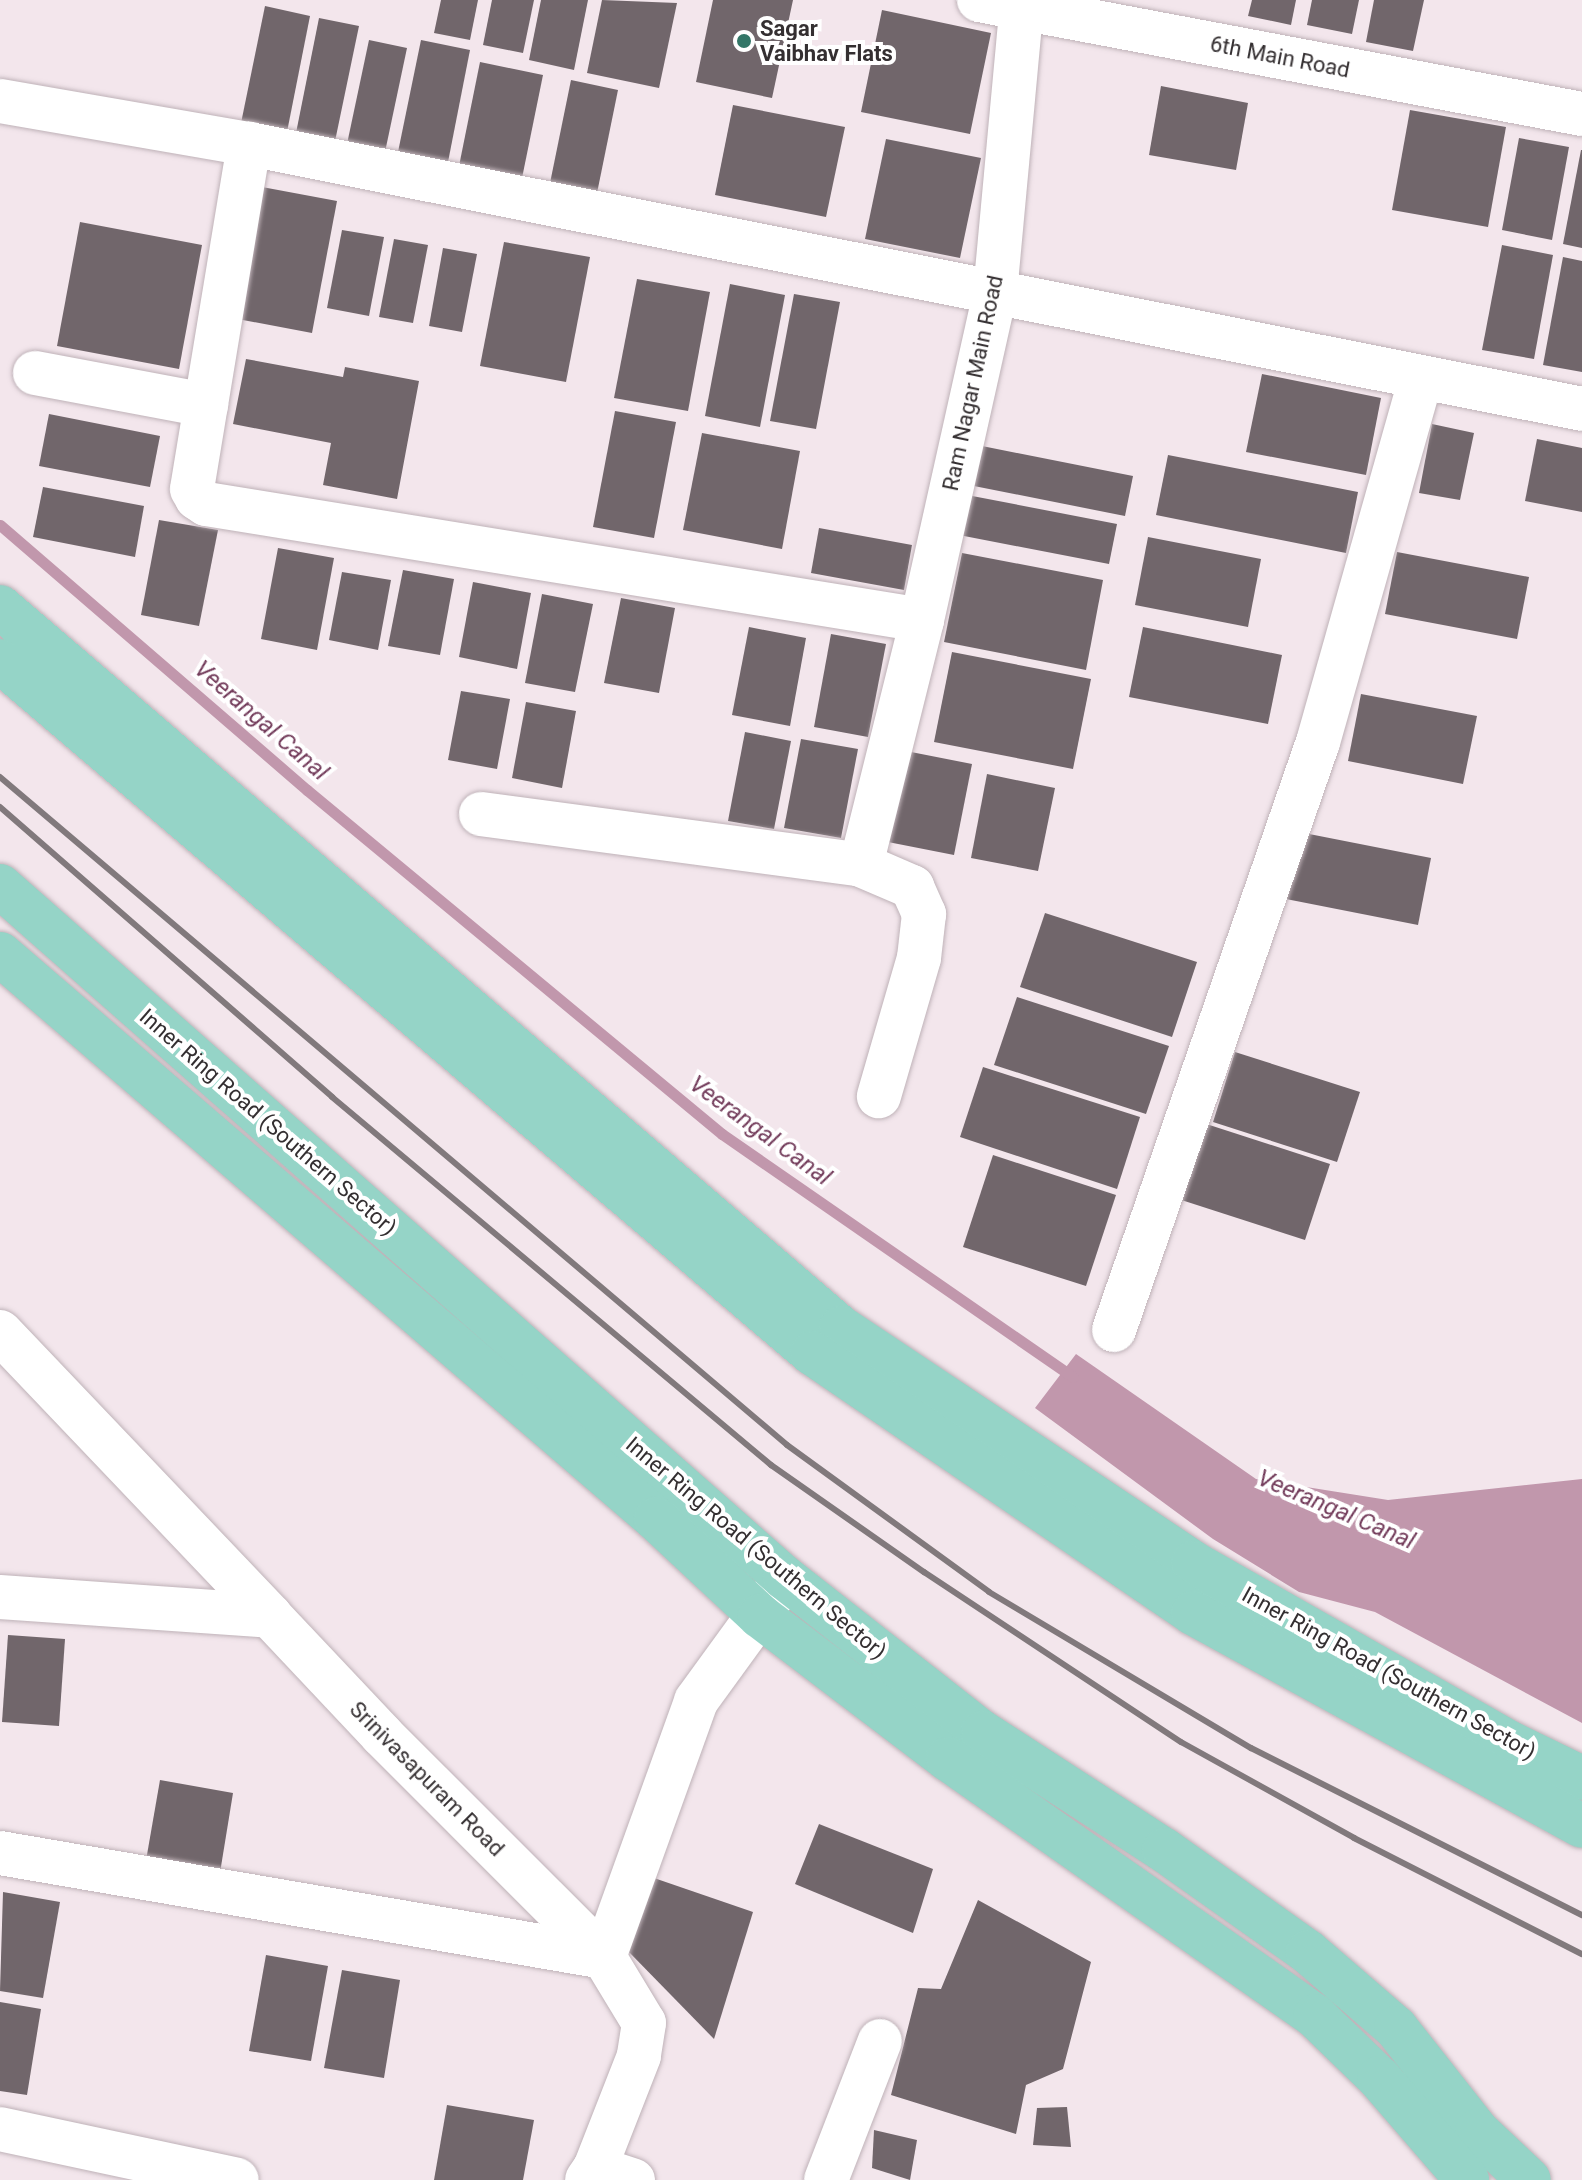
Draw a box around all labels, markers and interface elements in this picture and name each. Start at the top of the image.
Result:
place label: Sagar Vaibhav Flats [760,15,893,66]
street label: 6th Main Road [1208,31,1352,83]
marker: Sagar Vaibhav Flats [735,32,753,50]
street label: Ram Nagar Main Road [937,273,1009,493]
water label: Veerangal Canal [188,655,334,787]
street label: Inner Ring Road (Southern Sector) [134,1003,402,1241]
water label: Veerangal Canal [683,1070,837,1192]
street label: Inner Ring Road (Southern Sector) [620,1431,892,1665]
water label: Veerangal Canal [1253,1464,1419,1556]
street label: Inner Ring Road (Southern Sector) [1237,1581,1541,1765]
street label: Srinivasapuram Road [344,1696,510,1862]

